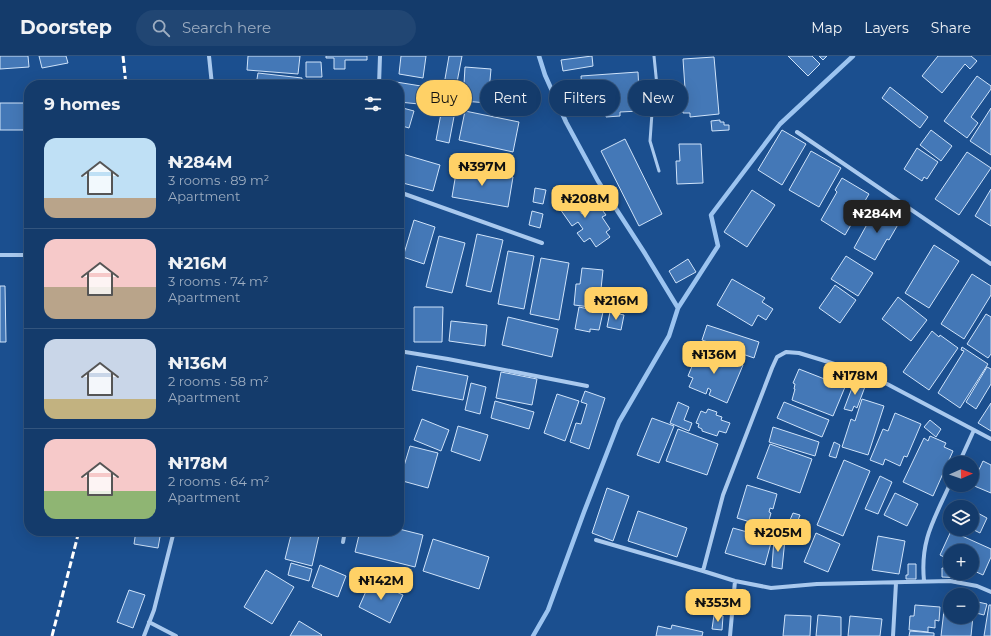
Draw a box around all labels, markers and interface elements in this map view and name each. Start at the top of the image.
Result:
search box [136,10,416,46]
text: Doorstep [20,16,112,39]
icon: search [150,17,172,39]
text: Search here [182,18,271,37]
text: Map [811,19,842,37]
text: Layers [864,19,909,37]
text: Share [931,19,971,37]
chip: Buy [416,80,472,116]
chip: Rent [480,80,541,116]
chip: Filters [549,80,620,116]
chip: New [628,80,688,116]
icon: filters [362,93,384,115]
text: 9 homes [44,94,120,114]
text: ₦284M [168,152,232,172]
pin: ₦397M [454,153,510,187]
icon: home [76,154,124,202]
text: ₦397M [458,158,506,174]
text: 3 rooms · 89 m² [168,172,269,188]
pin: ₦208M [557,185,613,219]
text: Apartment [168,188,240,204]
text: ₦208M [560,190,610,206]
pin: ₦284M [849,200,905,234]
text: ₦284M [852,205,902,221]
text: ₦216M [168,253,227,273]
icon: home [76,255,124,303]
text: 3 rooms · 74 m² [168,273,269,289]
pin: ₦216M [588,287,644,321]
text: Apartment [168,289,240,305]
text: ₦216M [593,292,639,308]
pin: ₦136M [686,341,742,375]
text: ₦136M [691,346,737,362]
text: ₦136M [168,353,227,373]
icon: home [76,355,124,403]
pin: ₦178M [827,362,883,396]
text: ₦178M [832,367,878,383]
text: 2 rooms · 58 m² [168,373,269,389]
text: Apartment [168,389,240,405]
text: ₦178M [168,453,228,473]
icon: home [76,455,124,503]
north arrow [943,456,979,492]
map controls [943,456,979,624]
text: 2 rooms · 64 m² [168,473,270,489]
text: Apartment [168,489,240,505]
button: layers [943,500,979,536]
pin: ₦205M [750,519,806,553]
text: ₦205M [754,524,802,540]
button: + [943,544,979,580]
pin: ₦142M [353,567,409,601]
text: ₦142M [358,572,404,588]
button: − [943,588,979,624]
pin: ₦353M [690,589,746,623]
text: ₦353M [694,594,742,610]

